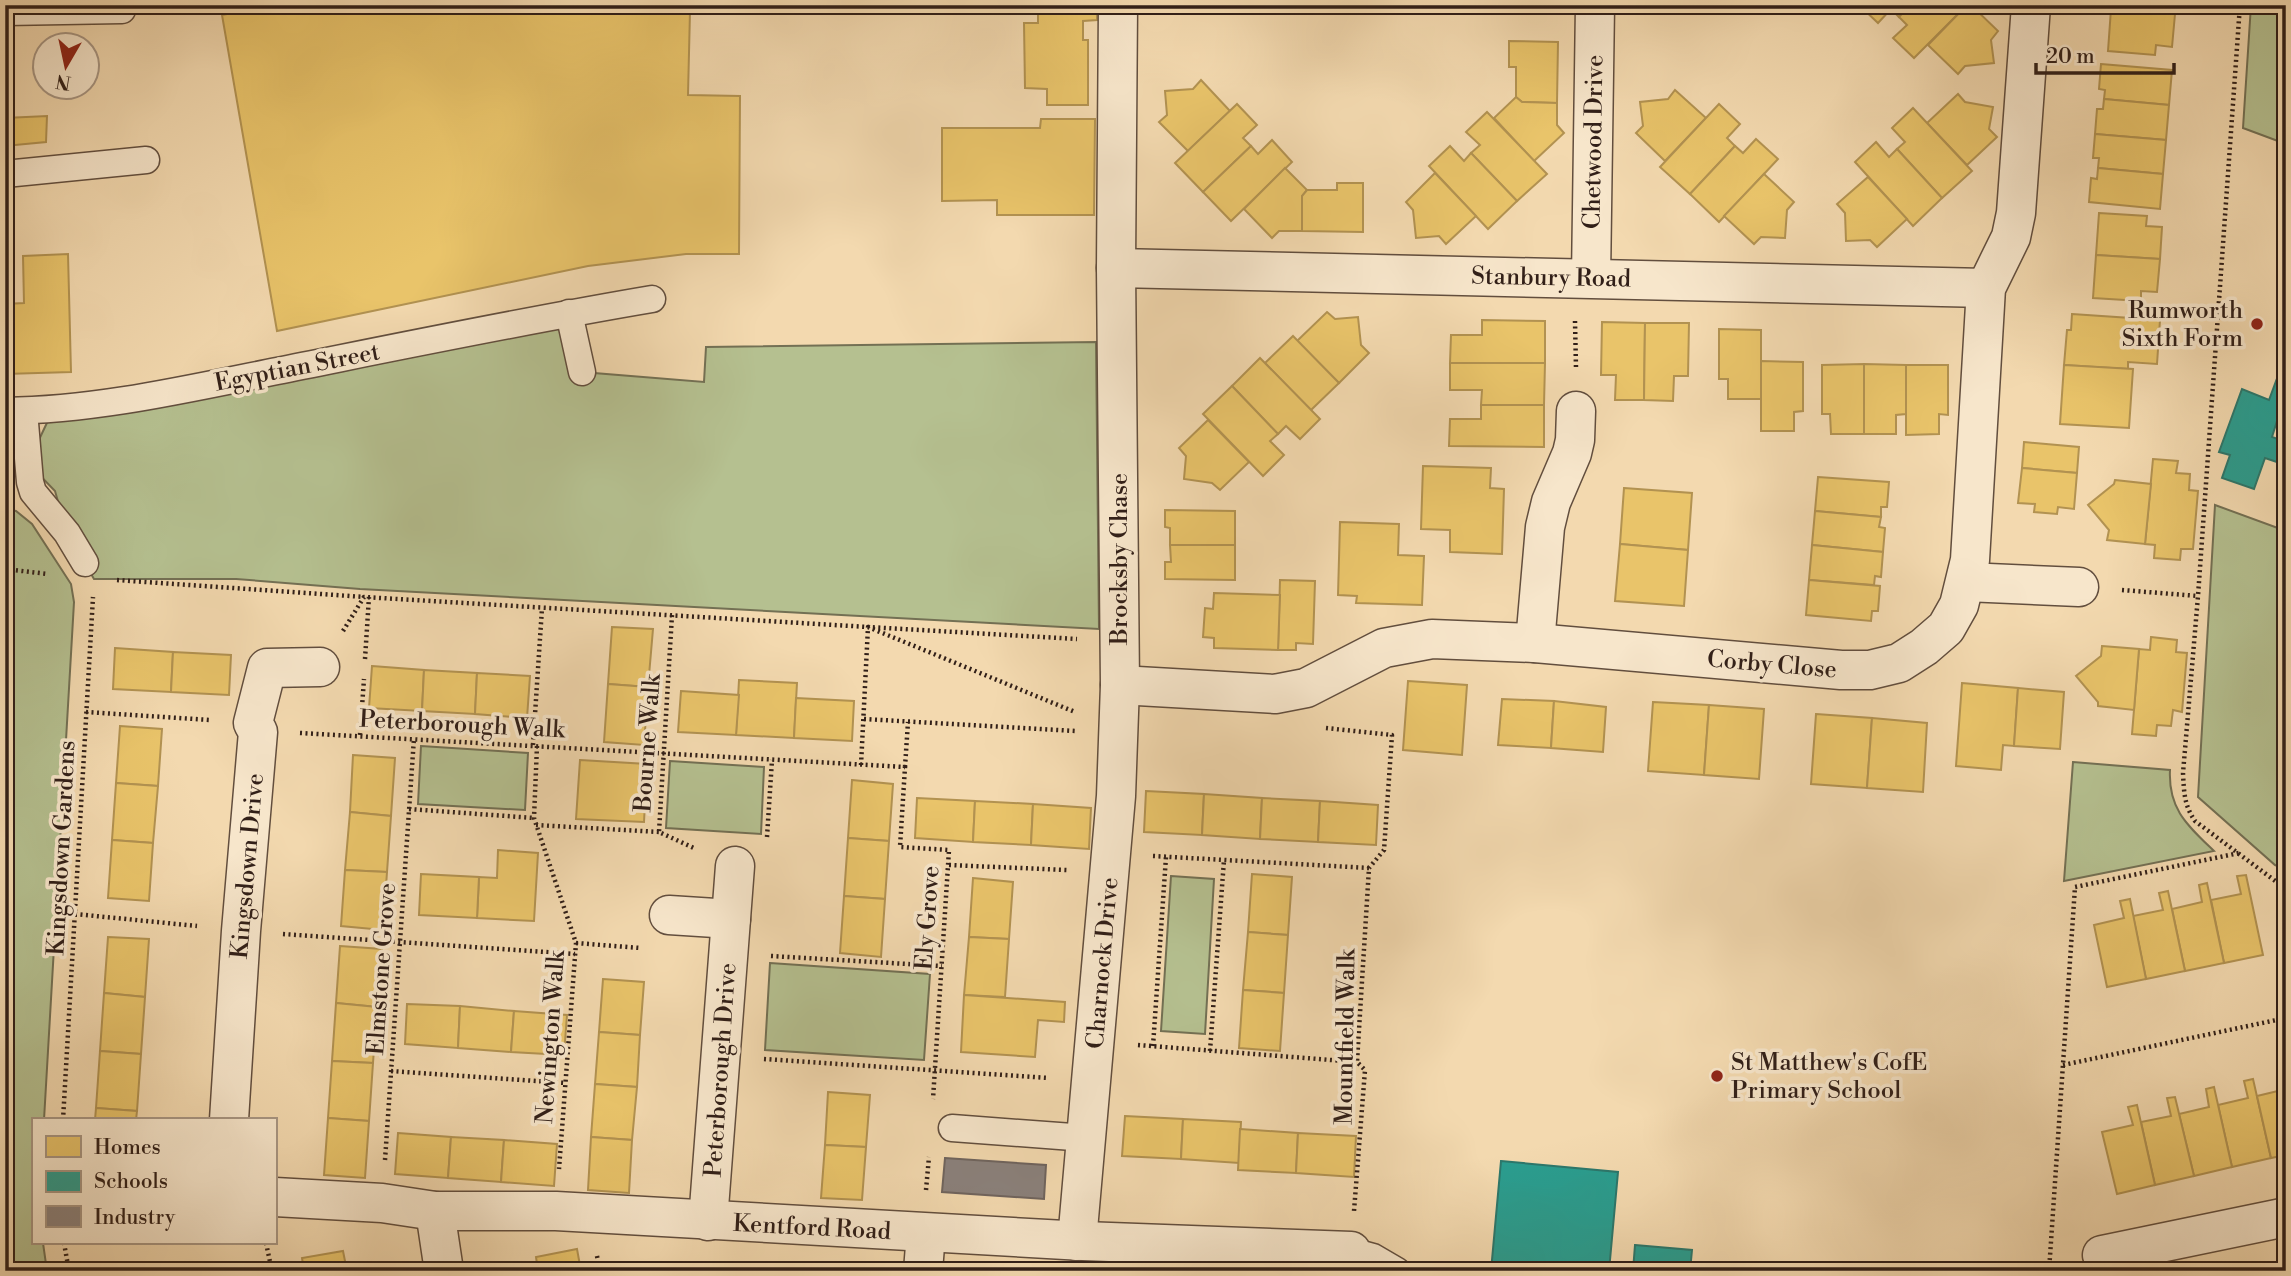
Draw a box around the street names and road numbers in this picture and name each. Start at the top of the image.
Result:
street label: Chetwood Drive [1577,55,1611,229]
street label: Stanbury Road [1471,262,1632,294]
street label: Egyptian Street [212,337,383,399]
street label: Brocksby Chase [1105,473,1135,646]
street label: Corby Close [1706,644,1838,686]
street label: Bourne Walk [628,672,668,814]
street label: Peterborough Walk [358,705,567,745]
street label: Kingsdown Gardens [41,740,83,957]
street label: Kingsdown Drive [225,772,271,960]
street label: Ely Grove [909,865,947,971]
street label: Charnock Drive [1081,876,1125,1050]
street label: Elmstone Grove [361,882,403,1056]
street label: Mountfield Walk [1329,947,1363,1125]
street label: Newington Walk [530,948,572,1125]
street label: Peterborough Drive [699,962,743,1178]
street label: Kentford Road [732,1209,892,1247]

